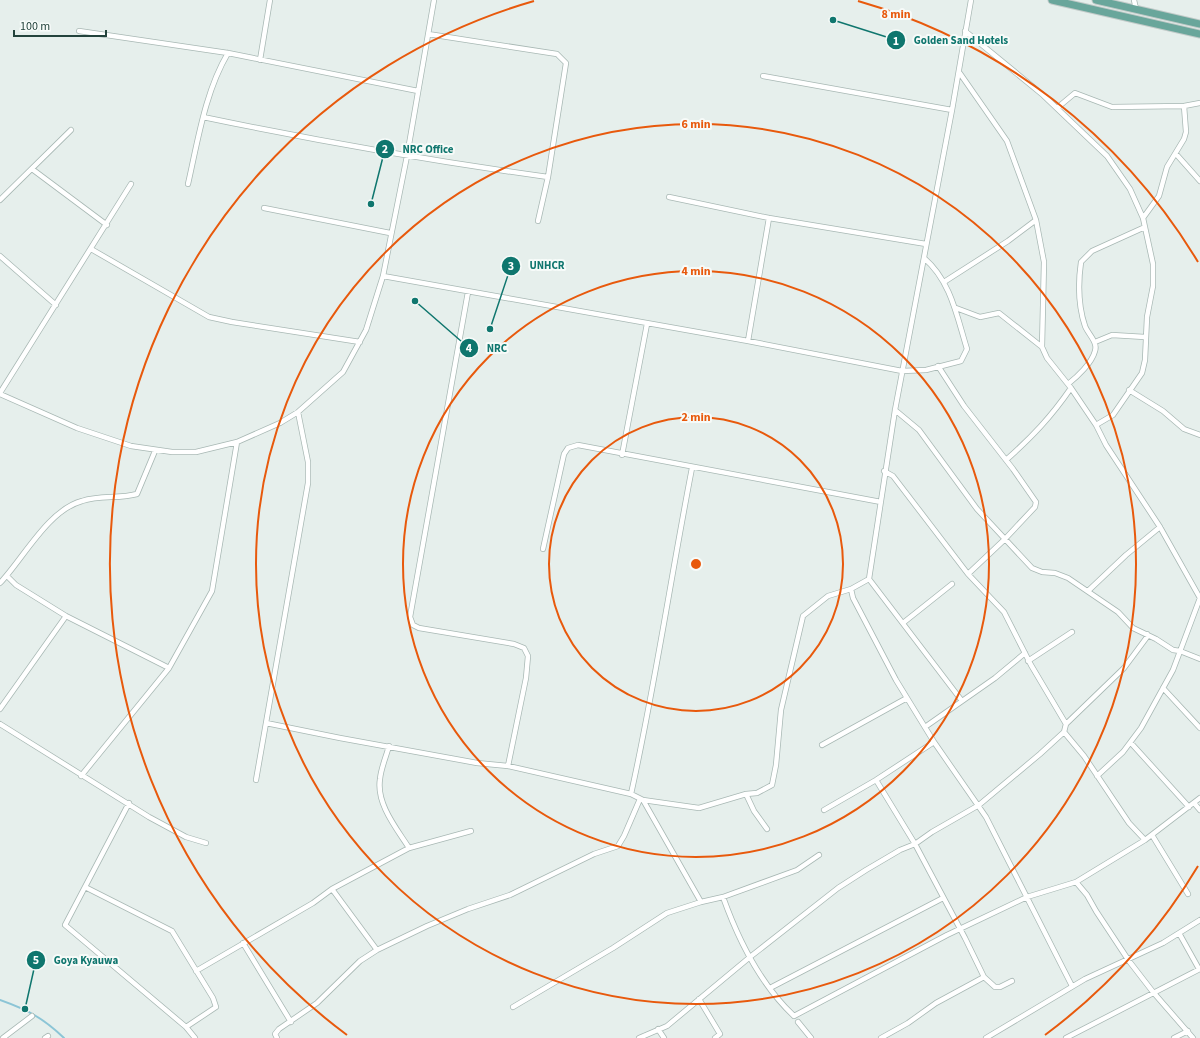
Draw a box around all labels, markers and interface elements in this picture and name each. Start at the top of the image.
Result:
text: 8 min [881,6,911,23]
scale bar [14,12,106,38]
text: 100 m [20,18,50,35]
callout: Golden Sand Hotels [886,29,1017,52]
text: 1 [893,33,899,50]
text: Golden Sand Hotels [914,33,1008,48]
text: 6 min [681,116,711,133]
callout: NRC Office [375,138,462,161]
text: 2 [382,141,388,158]
text: NRC Office [403,142,454,157]
callout: UNHCR [501,254,572,277]
text: 3 [508,258,514,275]
text: UNHCR [529,258,565,273]
text: 4 min [681,263,711,280]
callout: NRC [459,337,515,360]
text: 4 [466,340,473,357]
text: NRC [487,341,508,356]
text: 2 min [681,409,711,426]
centre of rings [689,557,703,571]
callout: Goya Kyauwa [26,949,127,972]
text: 5 [33,952,39,969]
text: Goya Kyauwa [54,953,119,968]

